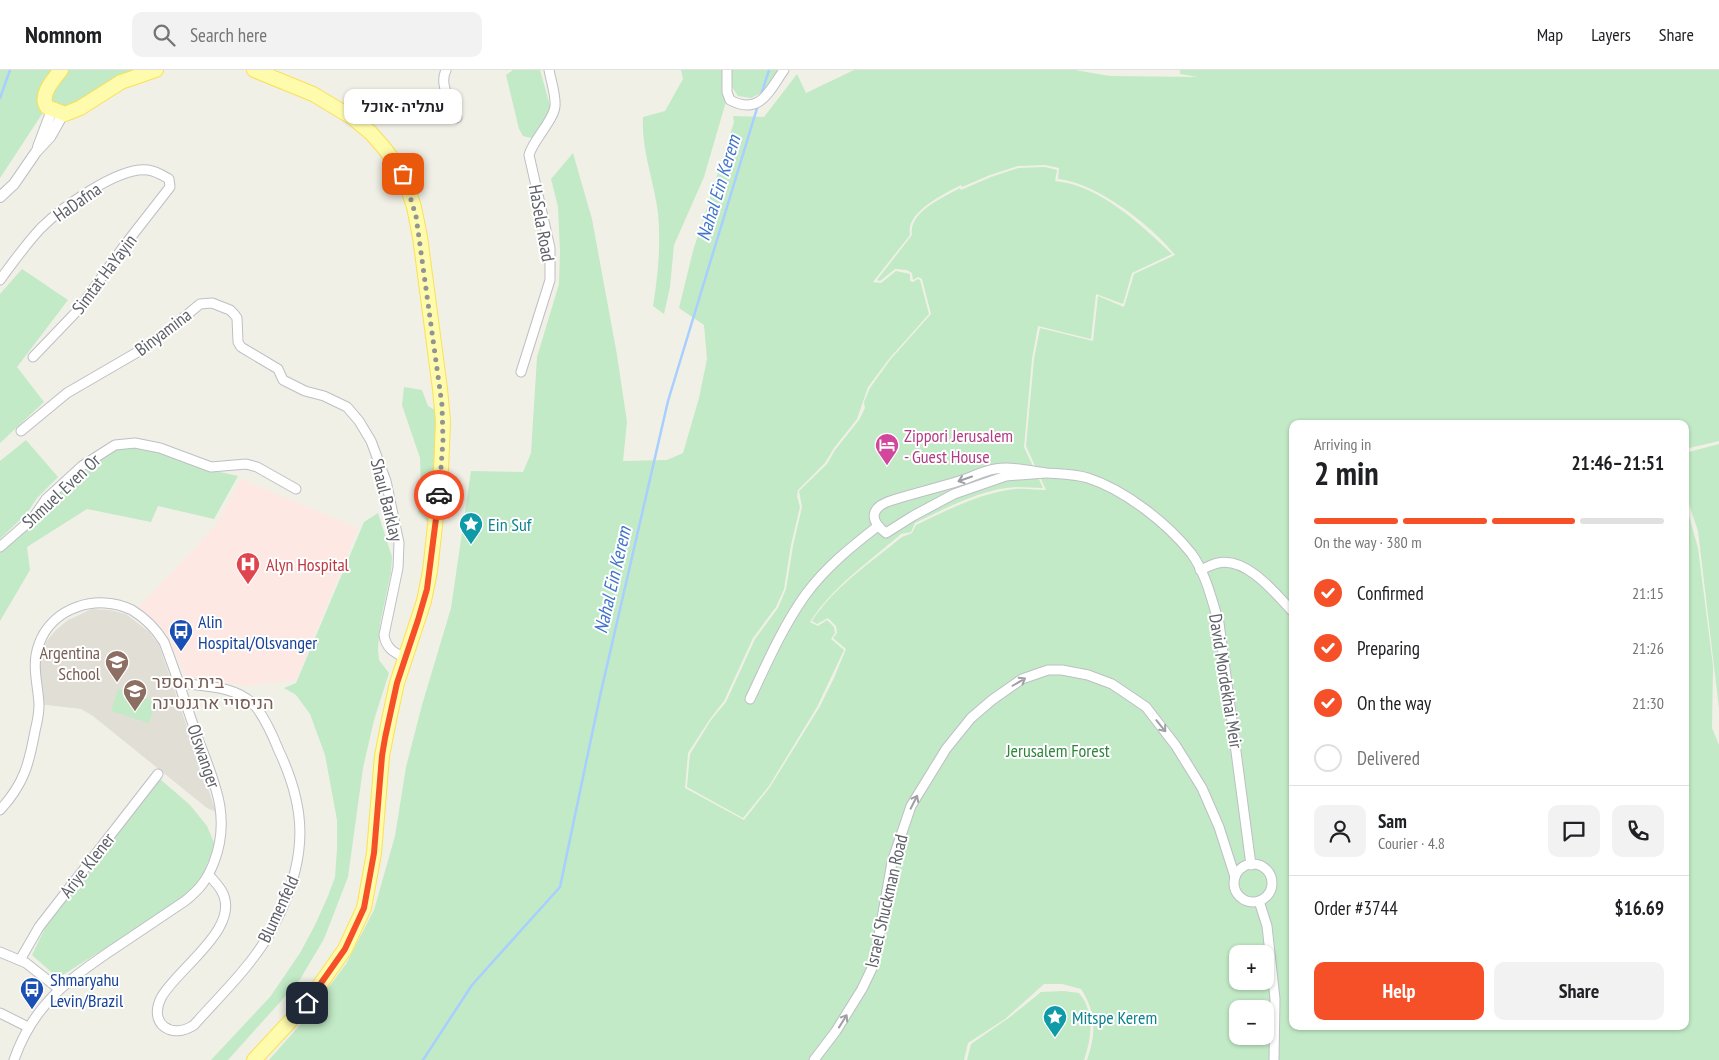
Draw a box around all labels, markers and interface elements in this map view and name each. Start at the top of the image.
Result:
search box [132,12,482,57]
text: Nomnom [25,19,102,50]
icon: search [150,21,178,49]
text: Search here [190,23,267,47]
text: Map [1537,23,1563,46]
text: Layers [1591,23,1631,46]
text: Share [1659,23,1694,46]
callout: עתליה -אוכל [344,89,462,124]
text: עתליה -אוכל [361,96,445,116]
water label: Nahal Ein Kerem [691,131,746,244]
pin [382,153,424,195]
icon: bag [389,160,417,188]
street label: HaDafna [49,177,105,227]
street label: HaSela Road [524,183,560,263]
street label: Simtat HaYayin [67,230,141,318]
street label: Binyamina [130,303,196,361]
place label: Zippori Jerusalem - Guest House [904,424,1013,468]
hotel icon: Zippori Jerusalem - Guest House [874,432,900,466]
text: Arriving in [1314,434,1371,454]
street label: Shmuel Even Or [17,449,105,533]
text: 21:46–21:51 [1571,451,1664,475]
text: 2 min [1314,452,1379,494]
street label: Shaul Barklay [366,456,408,544]
courier [414,470,464,520]
one-way arrow [957,475,973,484]
icon: car [425,481,453,509]
place icon: Ein Suf [458,511,484,545]
place label: Ein Suf [488,513,533,536]
water label: Nahal Ein Kerem [588,523,636,636]
text: On the way · 380 m [1314,532,1422,552]
hospital icon: Alyn Hospital [235,551,261,585]
place label: Alyn Hospital [266,553,350,576]
icon: check [1314,579,1342,607]
text: Confirmed [1357,581,1424,605]
text: 21:15 [1632,583,1664,603]
place label: Alin Hospital/Olsvanger [198,610,317,654]
street label: David Mordekhai Meir [1204,612,1248,750]
bus stop icon: Alin Hospital/Olsvanger [168,618,194,652]
icon: check [1314,634,1342,662]
text: Preparing [1357,636,1420,660]
text: 21:26 [1632,638,1664,658]
place label: Argentina School [39,641,101,685]
school or university icon: Argentina School [104,649,130,683]
place label: בית הספר הניסויי ארגנטינה [152,670,274,714]
one-way arrow [1012,676,1026,686]
school or university icon: בית הספר הניסויי ארגנטינה [122,678,148,712]
icon: check [1314,689,1342,717]
text: On the way [1357,691,1431,715]
text: 21:30 [1632,693,1664,713]
one-way arrow [1155,719,1166,732]
street label: Olswanger [182,721,226,791]
park label: Jerusalem Forest [1005,739,1110,762]
text: Delivered [1357,746,1420,770]
one-way arrow [910,795,919,810]
button: person [1314,805,1366,857]
button: chat [1548,805,1600,857]
button: phone [1612,805,1664,857]
text: Sam [1378,809,1407,833]
street label: Ariye Klener [54,828,120,902]
street label: Israel Shuckman Road [859,832,913,970]
text: Courier · 4.8 [1378,833,1445,853]
street label: Blumenfeld [252,872,304,946]
text: Order #3744 [1314,896,1398,920]
text: $16.69 [1615,896,1664,920]
map controls [1229,945,1274,1045]
button: + [1229,945,1274,990]
button: Help [1314,962,1484,1020]
button: Share [1494,962,1664,1020]
place label: Shmaryahu Levin/Brazil [50,968,124,1012]
bus stop icon: Shmaryahu Levin/Brazil [19,976,45,1010]
pin [286,982,328,1024]
icon: home [293,989,321,1017]
button: − [1229,1000,1274,1045]
place icon: Mitspe Kerem [1042,1004,1068,1038]
place label: Mitspe Kerem [1072,1006,1157,1029]
one-way arrow [838,1014,848,1028]

